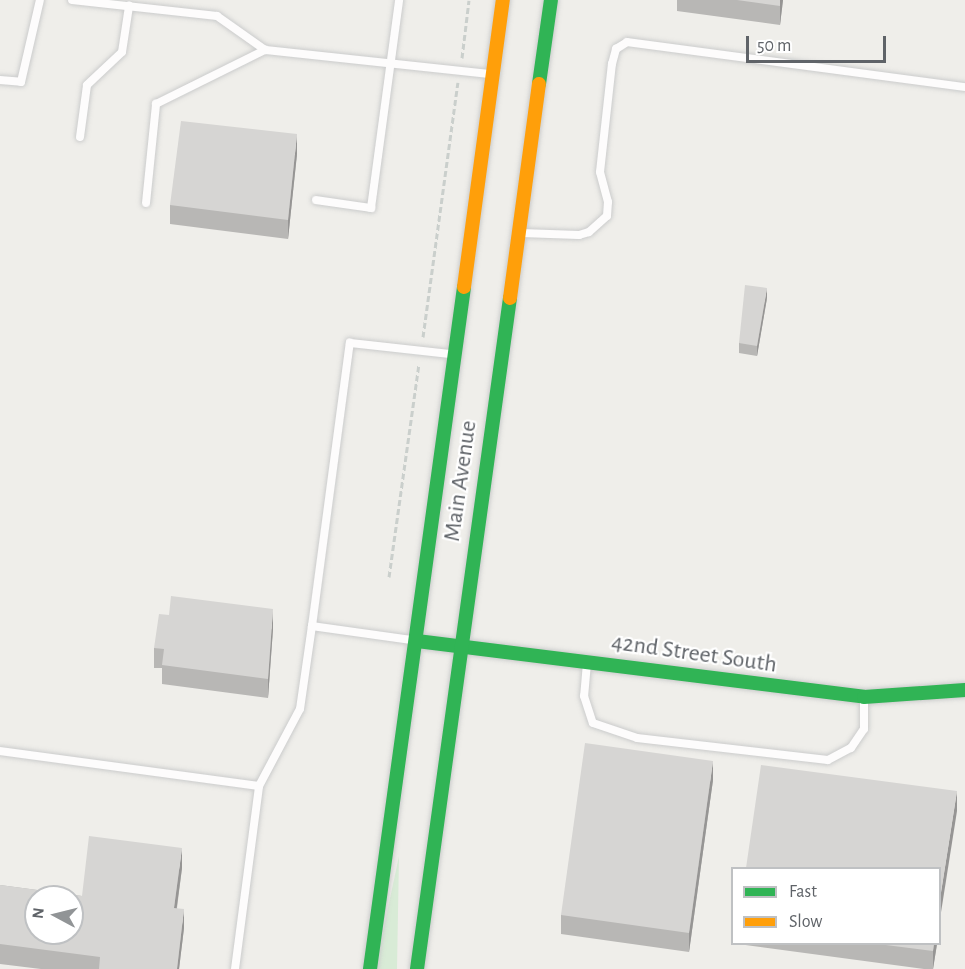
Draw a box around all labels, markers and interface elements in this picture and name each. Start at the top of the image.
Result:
scale bar [749,24,888,62]
text: 50 m [757,37,791,55]
street label: Main Avenue [438,419,484,543]
street label: 42nd Street South [609,628,779,680]
legend [731,867,941,945]
text: Fast [789,883,817,901]
north arrow [24,885,84,945]
text: N [30,907,47,920]
text: Slow [789,913,822,931]

